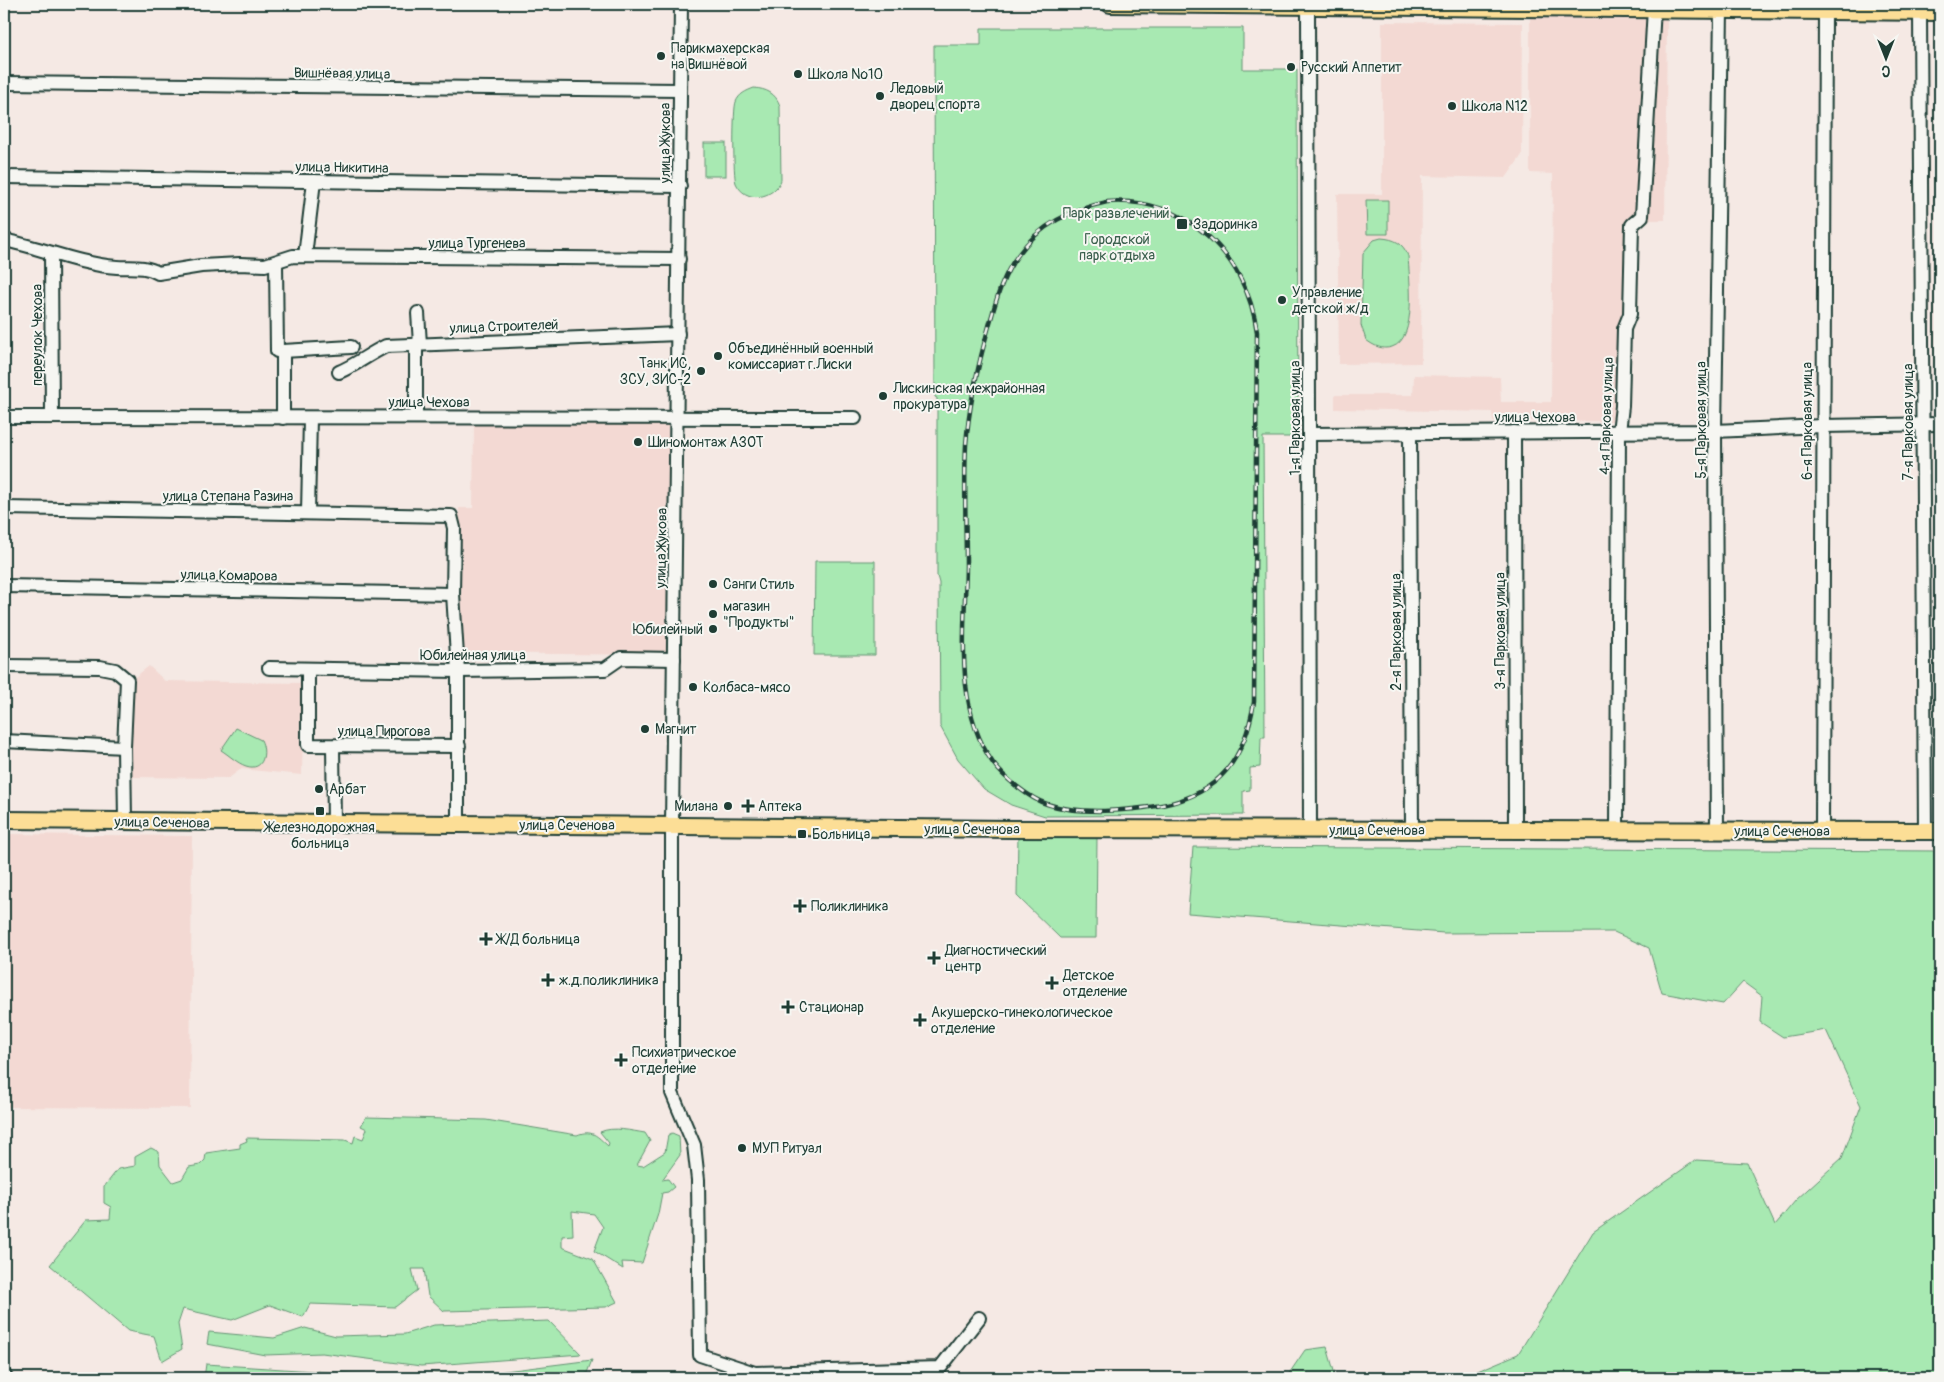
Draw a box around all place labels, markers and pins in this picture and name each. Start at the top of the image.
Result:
place label: Парикмахерская на Вишнёвой [671,40,770,73]
marker: Парикмахерская на Вишнёвой [655,50,667,62]
place label: Русский Аппетит [1301,59,1402,76]
marker: Русский Аппетит [1285,61,1297,73]
place label: Школа №10 [808,66,883,83]
marker: Школа №10 [792,68,804,80]
place label: Ледовый дворец спорта [889,80,980,113]
marker: Ледовый дворец спорта [874,90,886,102]
place label: Школа N12 [1462,98,1528,115]
marker: Школа N12 [1446,100,1458,112]
place label: Задоринка [1193,216,1257,233]
marker: Задоринка [1175,217,1189,231]
place label: Управление детской ж/д [1292,284,1369,317]
marker: Управление детской ж/д [1276,294,1288,306]
place label: Объединённый военный комиссариат г.Лиски [728,340,873,373]
marker: Объединённый военный комиссариат г.Лиски [712,350,724,362]
place label: Танк ИС, ЗСУ, ЗИС-2 [620,355,691,388]
marker: Танк ИС, ЗСУ, ЗИС-2 [695,365,707,377]
place label: Лискинская межрайонная прокуратура [892,380,1045,413]
marker: Лискинская межрайонная прокуратура [877,390,889,402]
place label: Шиномонтаж АЗОТ [648,434,764,451]
marker: Шиномонтаж АЗОТ [632,436,644,448]
place label: Санги Стиль [723,576,795,593]
marker: Санги Стиль [707,578,719,590]
place label: магазин "Продукты" [723,598,795,631]
marker: магазин "Продукты" [707,608,719,620]
place label: Юбилейный [633,621,703,638]
marker: Юбилейный [707,623,719,635]
place label: Колбаса-мясо [703,679,791,696]
marker: Колбаса-мясо [687,681,699,693]
place label: Магнит [655,721,697,738]
marker: Магнит [639,723,651,735]
place label: Арбат [329,781,366,798]
marker: Арбат [313,783,325,795]
place label: Милана [674,798,718,815]
place label: Аптека [758,798,802,815]
marker: Милана [722,800,734,812]
marker: Аптека [742,800,754,812]
marker: Железнодорожная больница [314,805,326,817]
place label: Железнодорожная больница [263,819,375,852]
place label: Больница [812,826,870,843]
marker: Больница [796,828,808,840]
place label: Поликлиника [811,898,888,915]
marker: Поликлиника [793,899,807,913]
place label: Ж/Д больница [495,931,580,948]
marker: Ж/Д больница [479,932,493,946]
place label: Диагностический центр [944,942,1047,975]
marker: Диагностический центр [927,951,941,965]
place label: Детское отделение [1062,967,1127,1000]
place label: ж.д.поликлиника [559,972,659,989]
marker: ж.д.поликлиника [541,973,555,987]
marker: Детское отделение [1045,976,1059,990]
place label: Стационар [799,999,864,1016]
marker: Стационар [781,1000,795,1014]
place label: Акушерско-гинекологическое отделение [931,1004,1113,1037]
marker: Акушерско-гинекологическое отделение [913,1013,927,1027]
place label: Психиатрическое отделение [632,1044,736,1077]
marker: Психиатрическое отделение [614,1053,628,1067]
place label: МУП Ритуал [752,1140,822,1157]
marker: МУП Ритуал [736,1142,748,1154]

